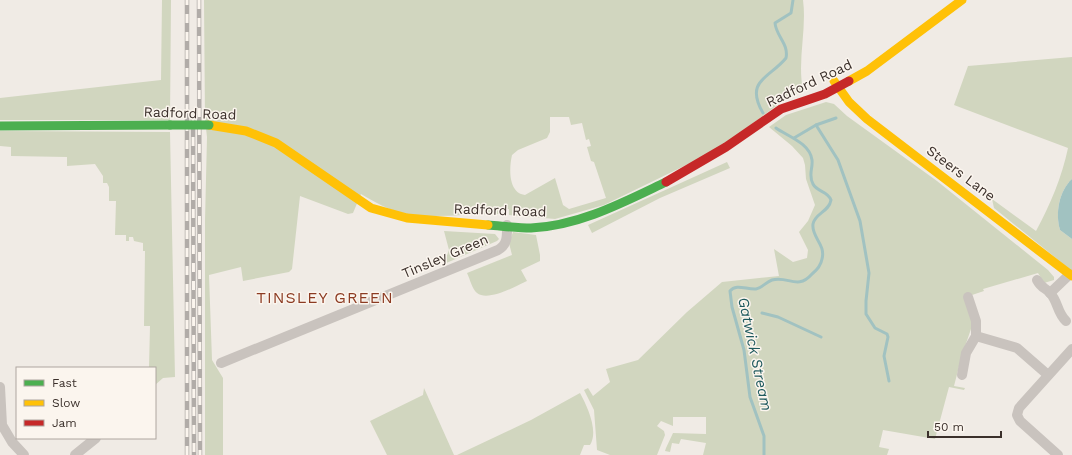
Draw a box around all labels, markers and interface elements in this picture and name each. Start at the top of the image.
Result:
street label: Radford Road [764,56,854,110]
street label: Radford Road [143,103,237,123]
street label: Steers Lane [924,142,998,204]
street label: Radford Road [453,200,547,220]
street label: Tinsley Green [399,231,491,281]
district label: TINSLEY GREEN [256,288,394,307]
water label: Gatwick Stream [734,296,776,412]
legend [16,367,156,439]
text: Fast [52,376,77,390]
text: Slow [52,396,80,410]
scale bar [928,413,1001,439]
text: Jam [52,416,77,430]
text: 50 m [934,420,964,434]

